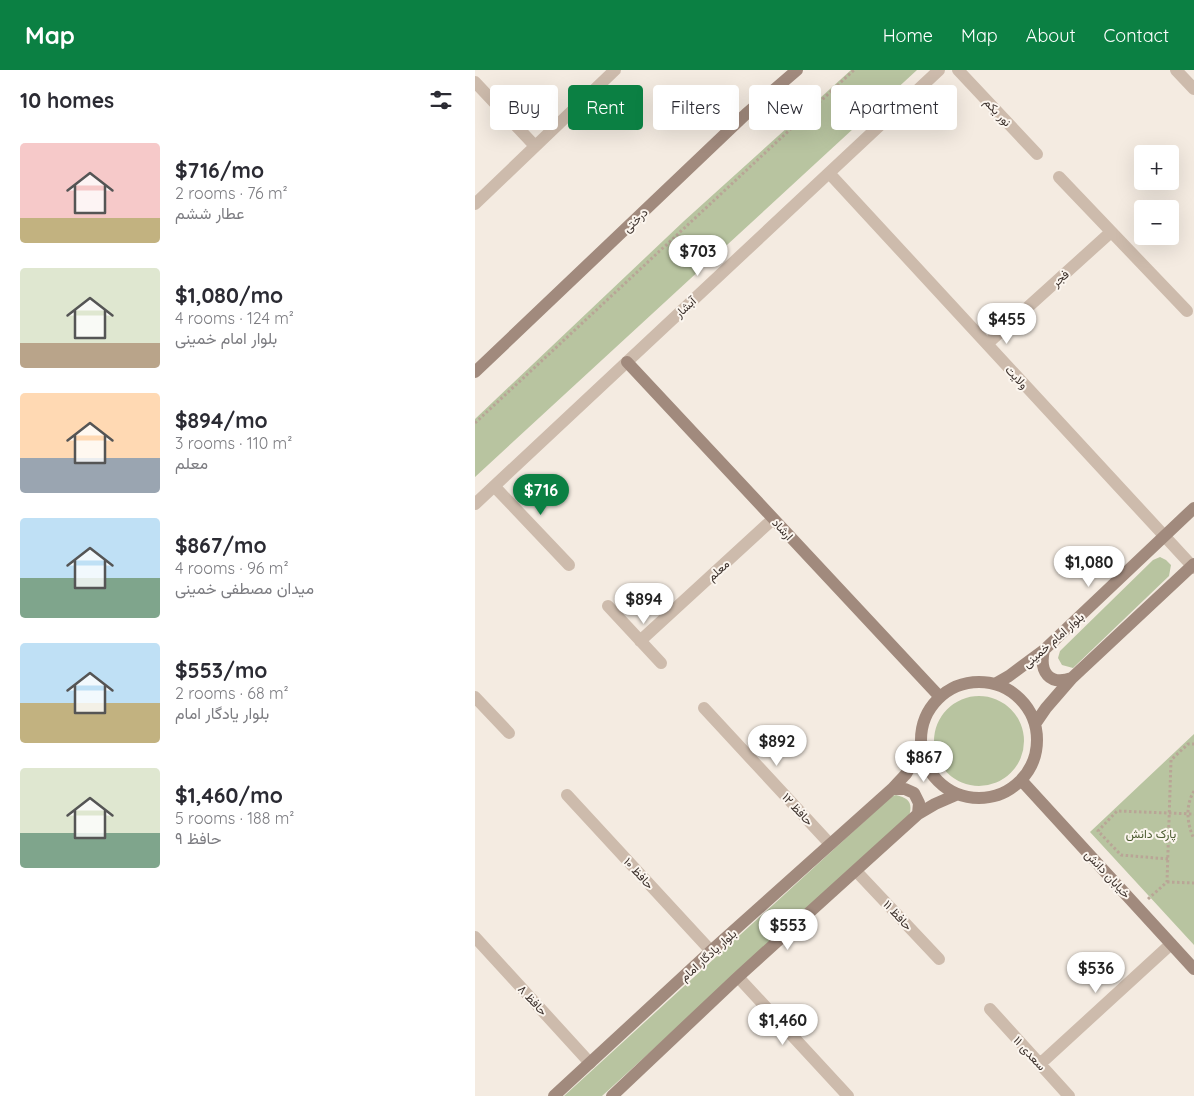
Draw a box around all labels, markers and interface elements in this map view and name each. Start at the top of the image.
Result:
text: Map [25,20,75,50]
text: Home [883,24,933,47]
text: Map [961,24,998,47]
text: About [1026,24,1076,47]
text: Contact [1104,24,1169,47]
chip: Buy [490,85,558,130]
chip: Rent [568,85,643,130]
chip: Filters [653,85,739,130]
chip: New [749,85,821,130]
chip: Apartment [831,85,957,130]
icon: filters [427,86,455,114]
text: 10 homes [20,87,114,113]
street label: نور یکم [980,95,1015,130]
map controls [1134,145,1179,245]
button: + [1134,145,1179,190]
text: $716/mo [175,157,264,183]
icon: home [60,163,120,223]
text: 2 rooms · 76 m² [175,183,288,203]
button: − [1134,200,1179,245]
text: عطار ششم [175,203,244,223]
street label: درختی [619,204,652,236]
pin: $703 [668,234,728,277]
text: $703 [680,241,716,261]
street label: فجر [1047,266,1072,291]
text: $1,080/mo [175,282,283,308]
icon: home [60,288,120,348]
street label: آبشار [670,293,700,322]
pin: $455 [977,302,1037,345]
text: 4 rooms · 124 m² [175,308,294,328]
text: $455 [988,309,1026,329]
text: بلوار امام خمینی [175,328,277,348]
street label: ولایت [1002,362,1032,393]
text: $894/mo [175,407,268,433]
icon: home [60,413,120,473]
text: 3 rooms · 110 m² [175,433,292,453]
text: معلم [175,453,208,473]
pin: $716 [511,474,571,516]
text: $716 [524,480,558,500]
street label: ارشاد [768,515,797,544]
text: $867/mo [175,532,267,558]
icon: home [60,538,120,598]
pin: $1,080 [1048,546,1130,588]
text: $1,080 [1065,552,1113,572]
street label: معلم [704,556,733,585]
text: 4 rooms · 96 m² [175,558,288,578]
text: میدان مصطفی خمینی [175,578,314,598]
pin: $894 [614,582,674,625]
text: $894 [626,589,662,609]
street label: بلوار امام خمینی [1019,609,1088,672]
text: $553/mo [175,657,267,683]
icon: home [60,663,120,723]
text: 2 rooms · 68 m² [175,683,289,703]
text: بلوار یادگار امام [175,703,269,723]
pin: $892 [747,724,807,767]
text: $892 [759,731,795,751]
pin: $867 [894,740,954,783]
text: $867 [906,747,942,767]
text: $1,460/mo [175,782,283,808]
icon: home [60,788,120,848]
street label: حافظ ۱۲ [779,790,817,828]
text: 5 rooms · 188 m² [175,808,294,828]
park label: پارک دانش [1126,826,1176,842]
text: حافظ ۹ [175,828,222,848]
street label: خیابان دانش [1081,847,1134,902]
street label: حافظ ۱۰ [621,854,657,892]
street label: حافظ ۱۱ [880,897,916,933]
pin: $553 [758,908,818,951]
text: $553 [770,915,806,935]
street label: بلوار یادگار امام [677,926,740,985]
pin: $536 [1066,952,1126,994]
text: $536 [1078,958,1114,978]
street label: حافظ ۸ [515,982,551,1018]
pin: $1,460 [742,1004,824,1046]
text: $1,460 [759,1010,807,1030]
street label: سعدی ۱۱ [1010,1033,1049,1074]

